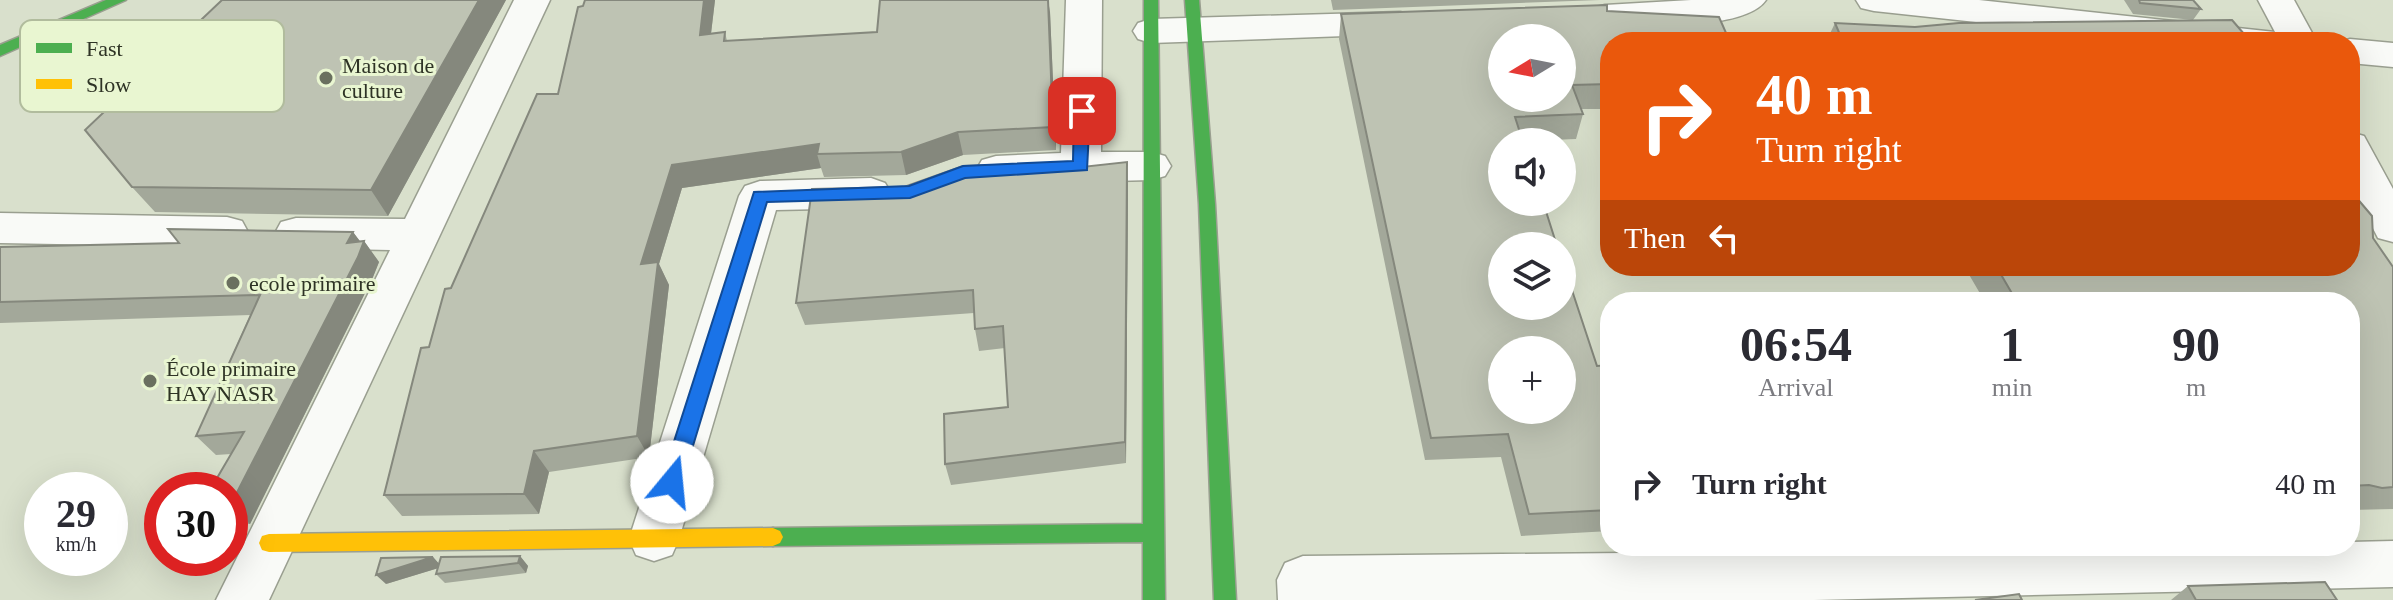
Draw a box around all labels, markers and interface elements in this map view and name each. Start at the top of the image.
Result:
legend [20,20,284,112]
north arrow [1488,24,1576,112]
map controls [1488,24,1576,424]
text: Fast [86,36,123,61]
place label: Maison de culture [342,53,434,103]
icon: right [1624,64,1728,168]
text: 40 m [1756,64,1873,126]
marker: Maison de culture [317,69,335,87]
text: Slow [86,72,131,97]
pin [1048,77,1116,145]
icon: arrive [1060,89,1104,133]
button: sound [1488,128,1576,216]
text: Turn right [1756,130,1902,170]
icon: left [1702,216,1746,260]
text: Then [1624,221,1686,254]
button: layers [1488,232,1576,320]
place label: ecole primaire [249,271,375,296]
marker: ecole primaire [224,274,242,292]
text: 06:54 [1740,318,1852,371]
text: 1 [2000,318,2024,371]
text: 90 [2172,318,2220,371]
button: + [1488,336,1576,424]
place label: École primaire HAY NASR [166,356,296,406]
marker: École primaire HAY NASR [141,372,159,390]
text: Arrival [1758,373,1833,402]
text: min [1992,373,2032,402]
text: m [2186,373,2206,402]
position arrow [630,440,714,524]
icon: right [1624,462,1668,506]
text: Turn right [1692,467,1827,500]
text: 40 m [2275,467,2336,500]
speed limit sign: 30 [144,472,248,576]
text: 29 [56,491,96,536]
text: km/h [55,533,97,555]

